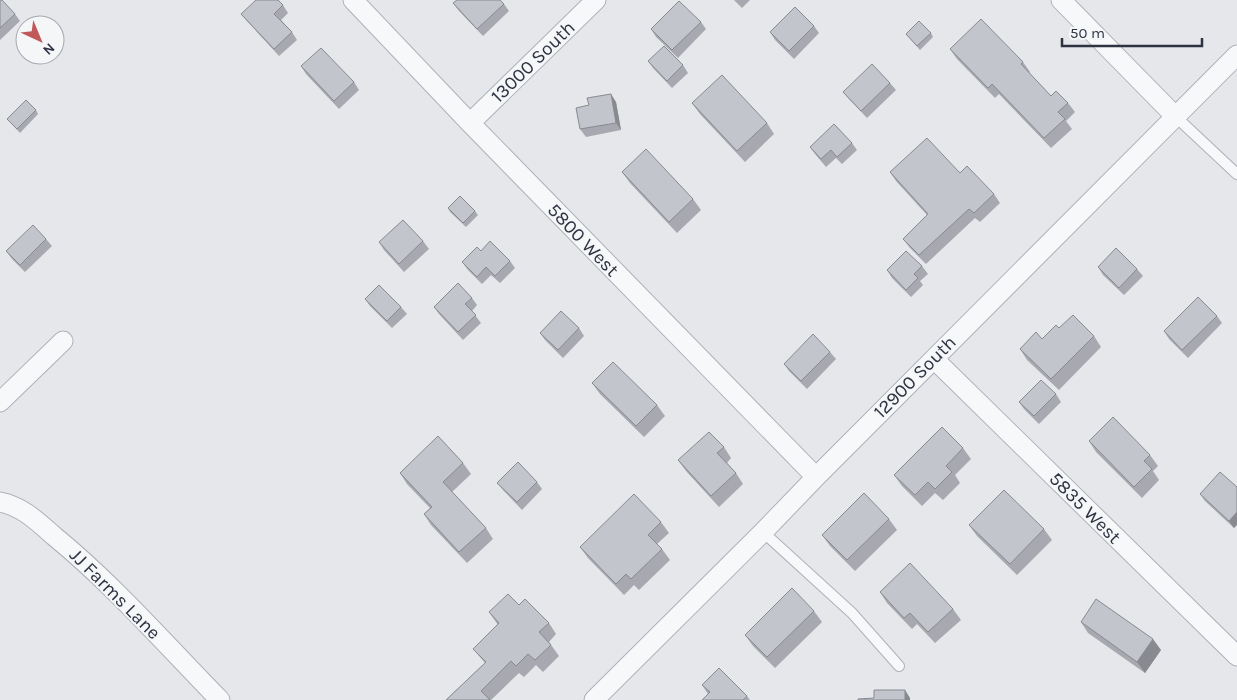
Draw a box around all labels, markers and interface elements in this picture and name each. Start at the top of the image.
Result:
north arrow [15,15,65,65]
scale bar [1062,15,1202,47]
street label: 13000 South [487,17,579,107]
text: 50 m [1070,24,1105,42]
text: N [39,39,58,59]
street label: 5800 West [543,199,623,281]
street label: 12900 South [869,331,961,423]
street label: 5835 West [1045,468,1125,548]
street label: JJ Farms Lane [65,544,165,644]

